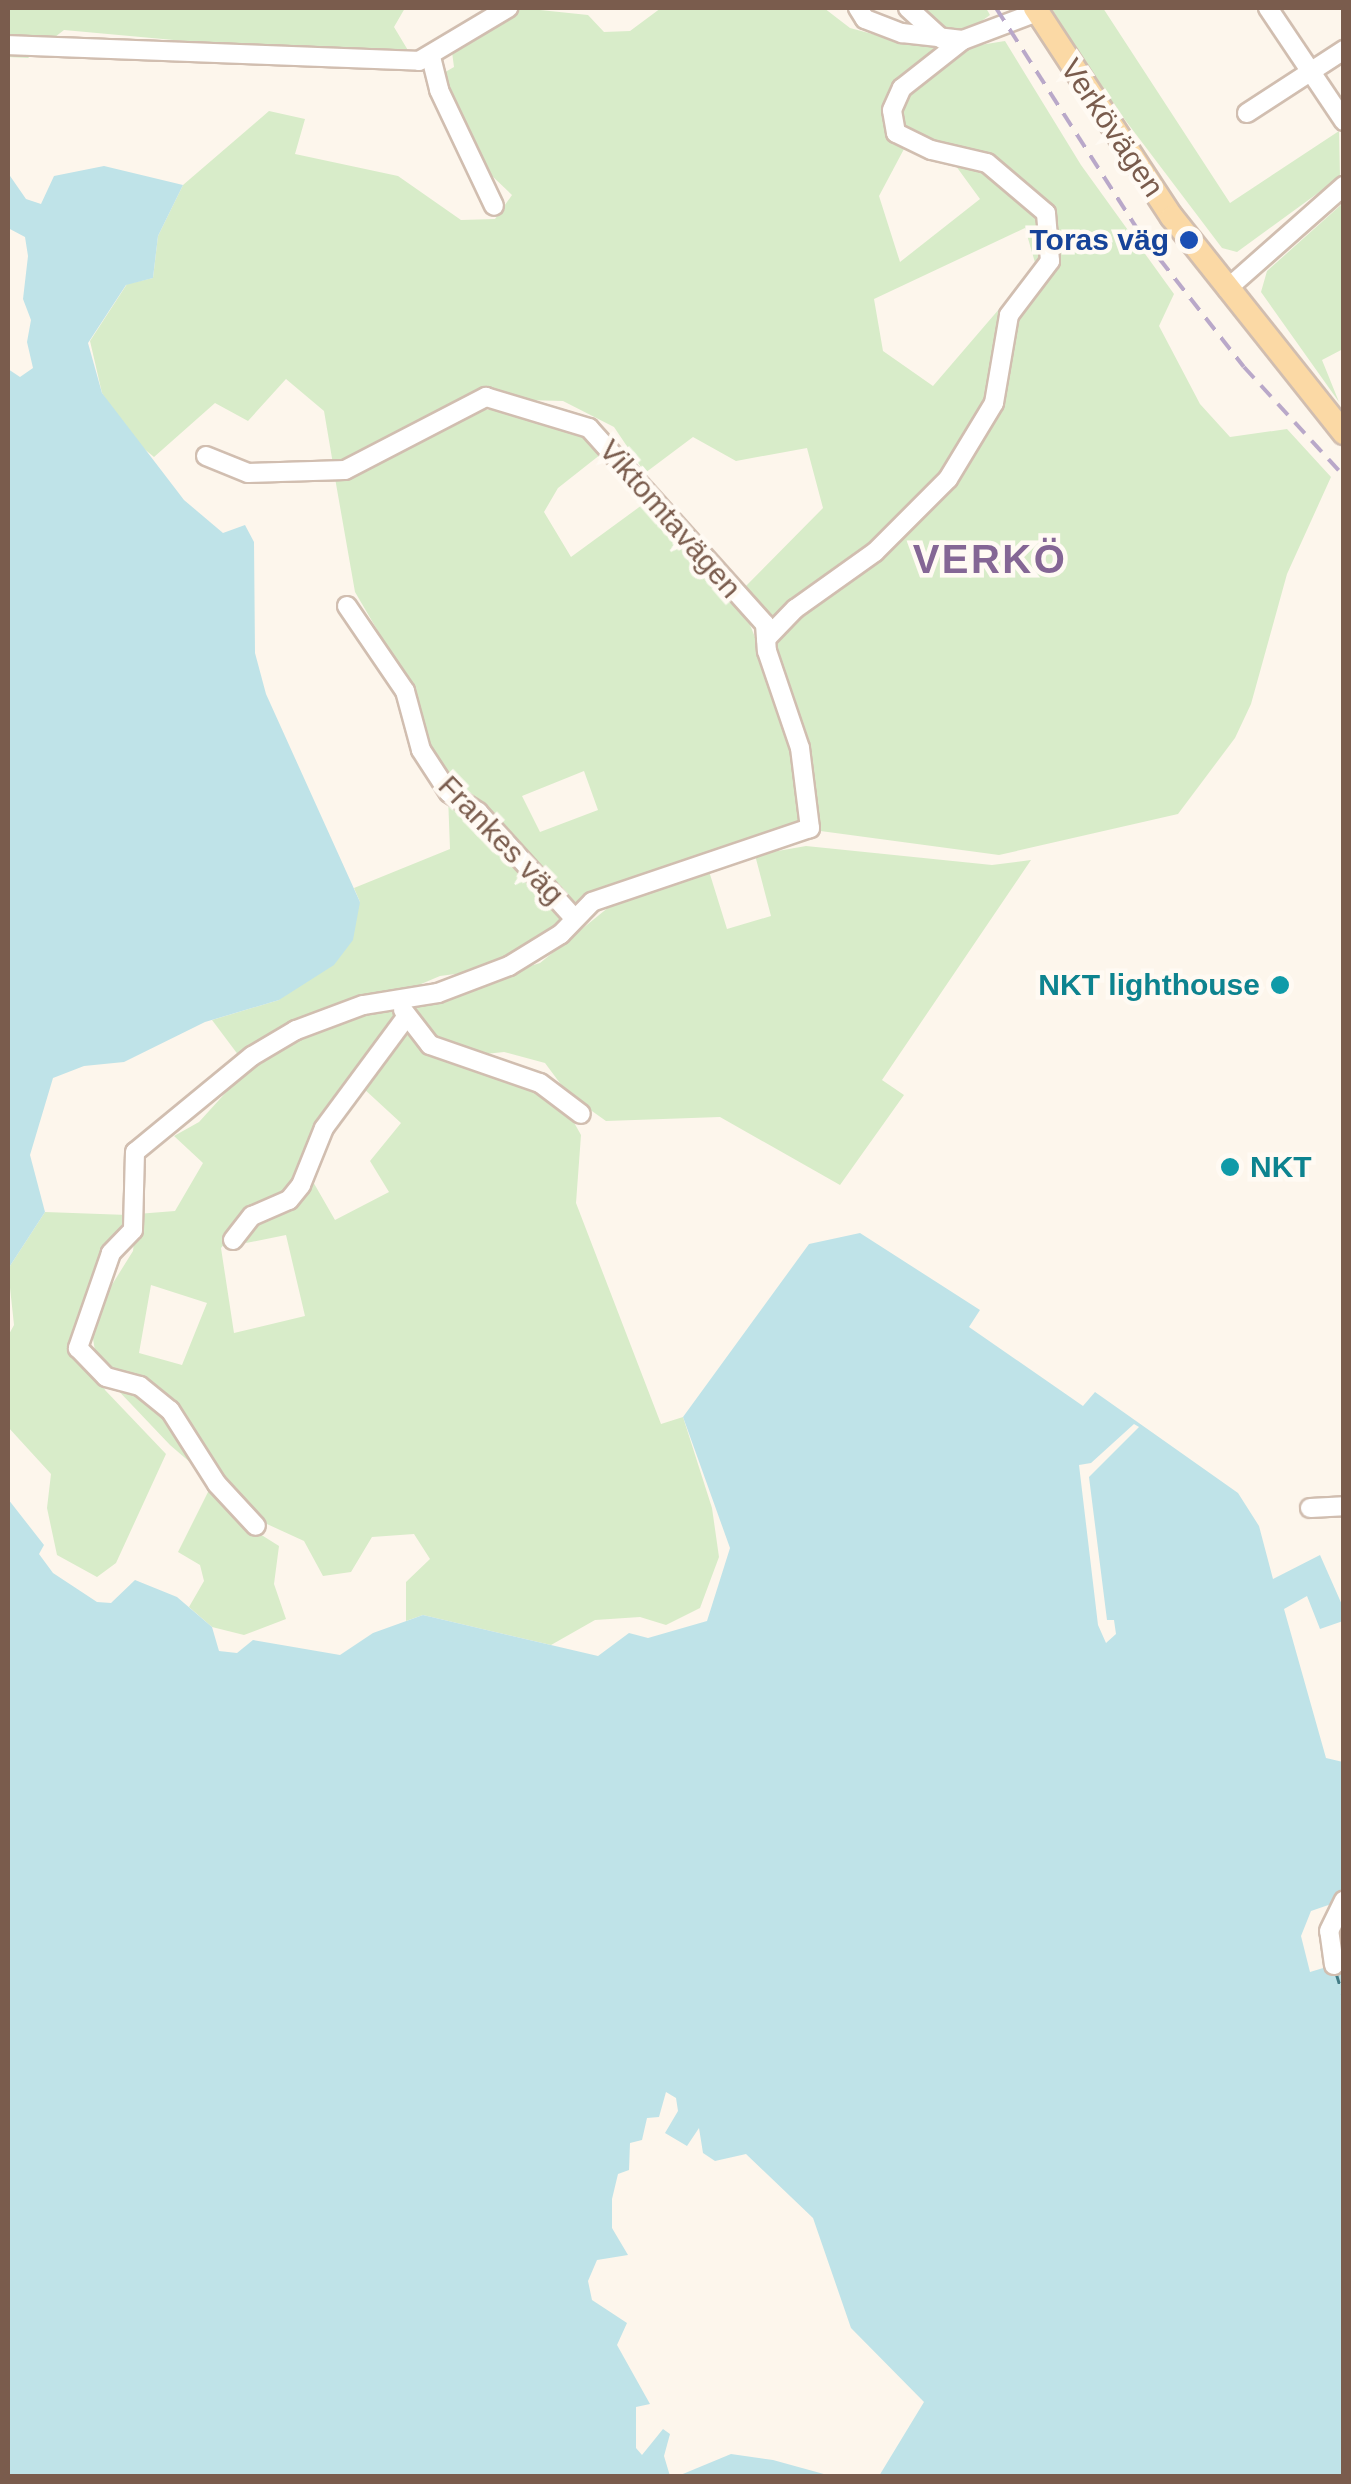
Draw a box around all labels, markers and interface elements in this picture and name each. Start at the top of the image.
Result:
street label: Verkövägen [1053,52,1171,204]
place label: Toras väg [1030,222,1169,258]
marker: Toras väg [1178,229,1200,251]
street label: Viktomtavägen [591,433,749,605]
district label: VERKÖ [913,535,1067,583]
street label: Frankes väg [431,768,571,912]
place label: NKT lighthouse [1038,967,1260,1003]
marker: NKT lighthouse [1269,974,1291,996]
place label: NKT [1250,1149,1312,1185]
marker: NKT [1219,1156,1241,1178]

